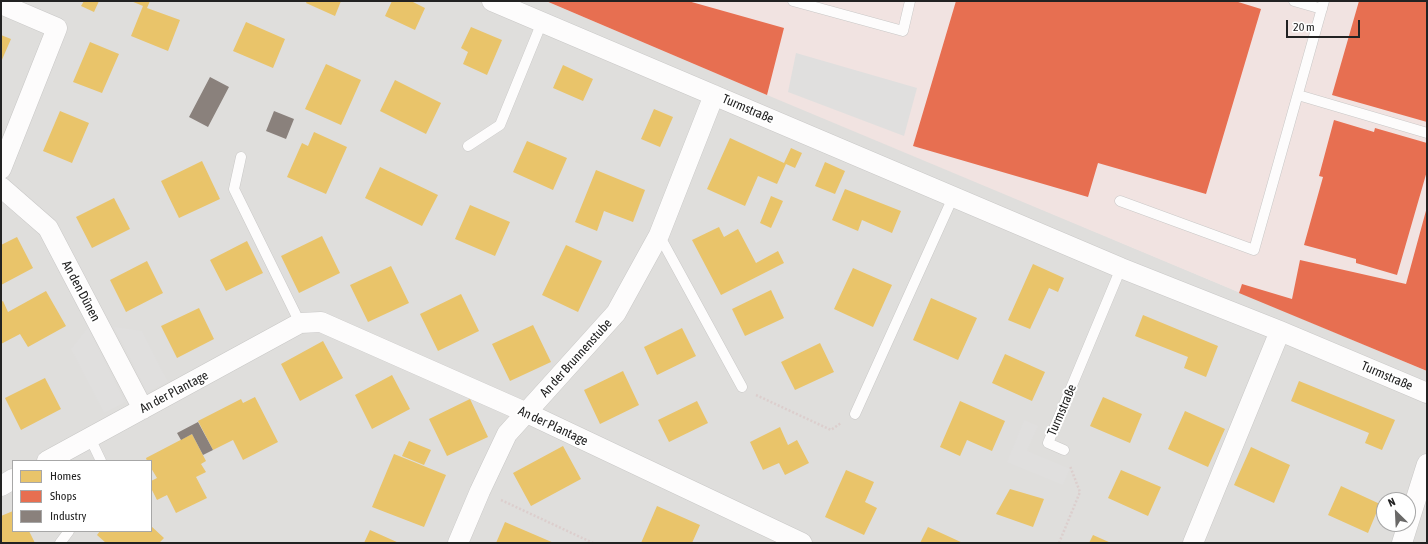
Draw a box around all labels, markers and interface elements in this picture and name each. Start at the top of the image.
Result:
scale bar [1288,12,1362,38]
text: 20 m [1293,20,1315,34]
street label: Turmstraße [720,91,776,127]
street label: An den Dünen [58,258,104,324]
street label: An der Brunnenstube [537,316,615,400]
street label: Turmstraße [1359,358,1415,394]
street label: An der Plantage [137,367,211,417]
street label: Turmstraße [1044,382,1080,438]
street label: An der Plantage [516,403,590,449]
legend [12,460,152,532]
text: Homes [50,469,81,483]
text: Shops [50,489,76,503]
north arrow [1376,492,1416,532]
text: N [1386,495,1397,509]
text: Industry [50,509,87,523]

